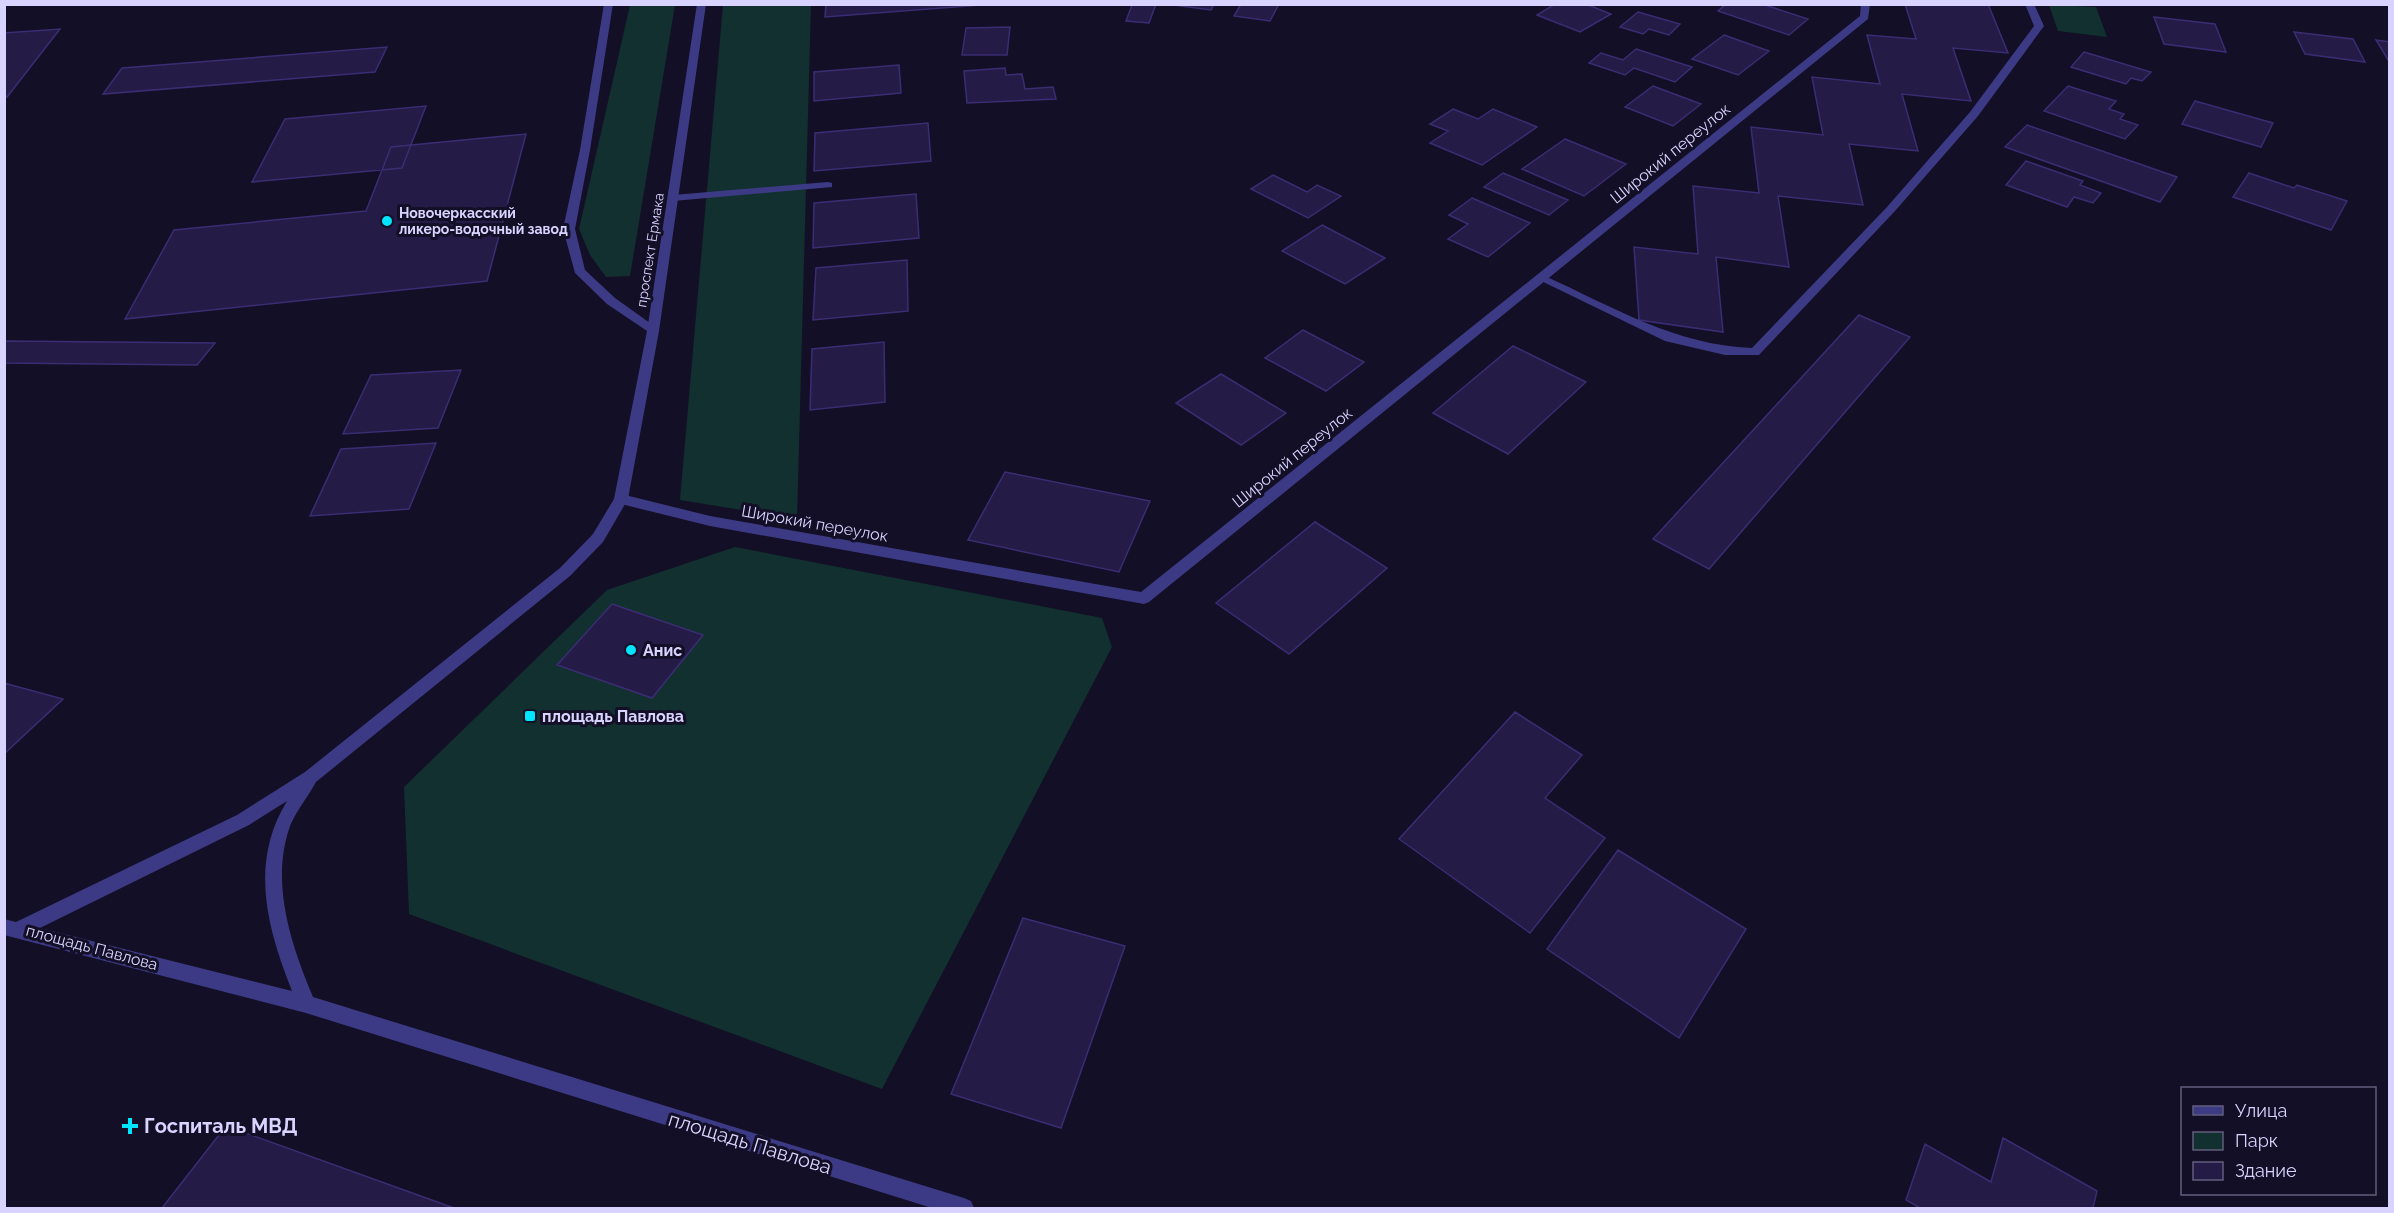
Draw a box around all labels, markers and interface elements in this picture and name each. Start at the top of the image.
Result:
street label: Широкий переулок [1607,99,1734,208]
street label: проспект Ермака [633,192,667,308]
place label: Новочеркасский ликеро-водочный завод [399,205,568,237]
marker: Новочеркасский ликеро-водочный завод [380,214,394,228]
street label: Широкий переулок [1229,403,1356,512]
street label: Широкий переулок [740,501,890,546]
place label: Анис [643,641,682,660]
marker: Анис [624,643,638,657]
place label: площадь Павлова [542,707,684,726]
marker: площадь Павлова [523,709,537,723]
street label: площадь Павлова [24,921,160,974]
legend [2181,1087,2376,1195]
text: Улица [2235,1100,2287,1121]
street label: площадь Павлова [666,1107,834,1179]
place label: Госпиталь МВД [144,1114,298,1138]
marker: Госпиталь МВД [121,1117,139,1135]
text: Парк [2235,1130,2278,1151]
text: Здание [2235,1160,2297,1181]

